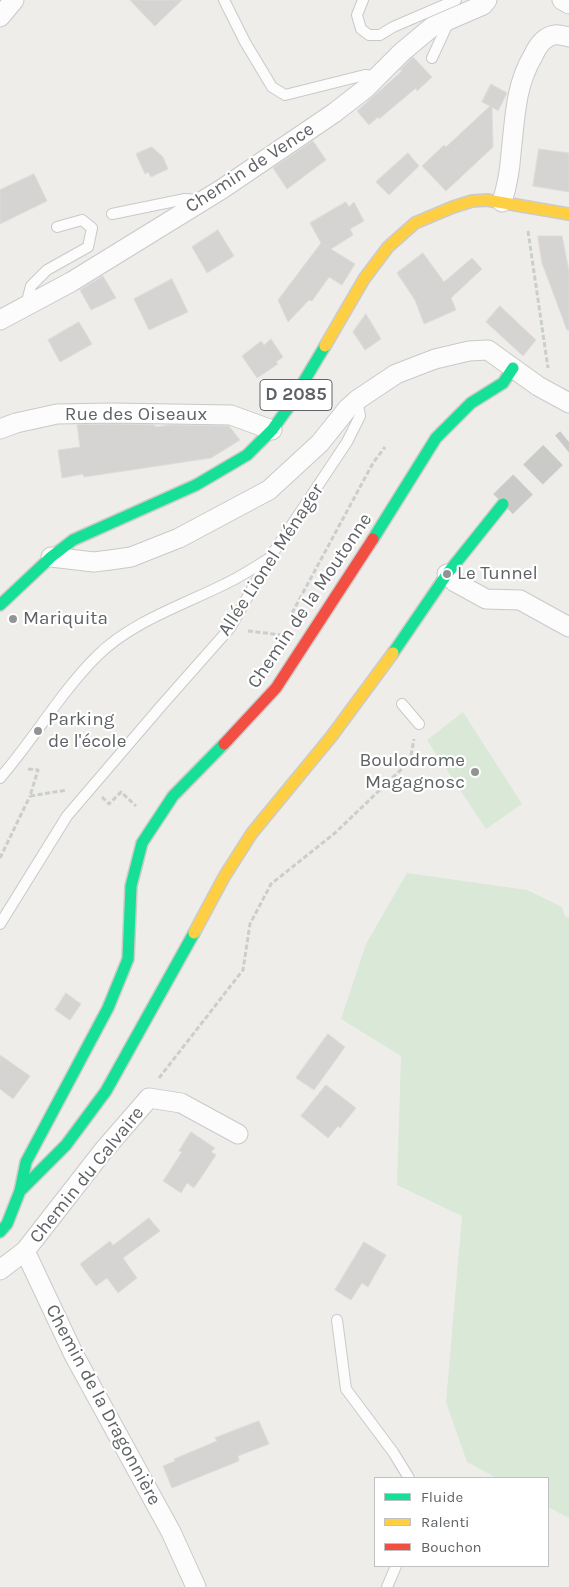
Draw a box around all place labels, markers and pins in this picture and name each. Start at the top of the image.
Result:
place label: Le Tunnel [457,563,538,585]
marker: Le Tunnel [441,568,453,580]
place label: Mariquita [23,608,108,630]
marker: Mariquita [7,613,19,625]
place label: Parking de l'école [48,709,126,753]
marker: Parking de l'école [32,725,44,737]
place label: Boulodrome Magagnosc [360,750,465,794]
marker: Boulodrome Magagnosc [469,766,481,778]

